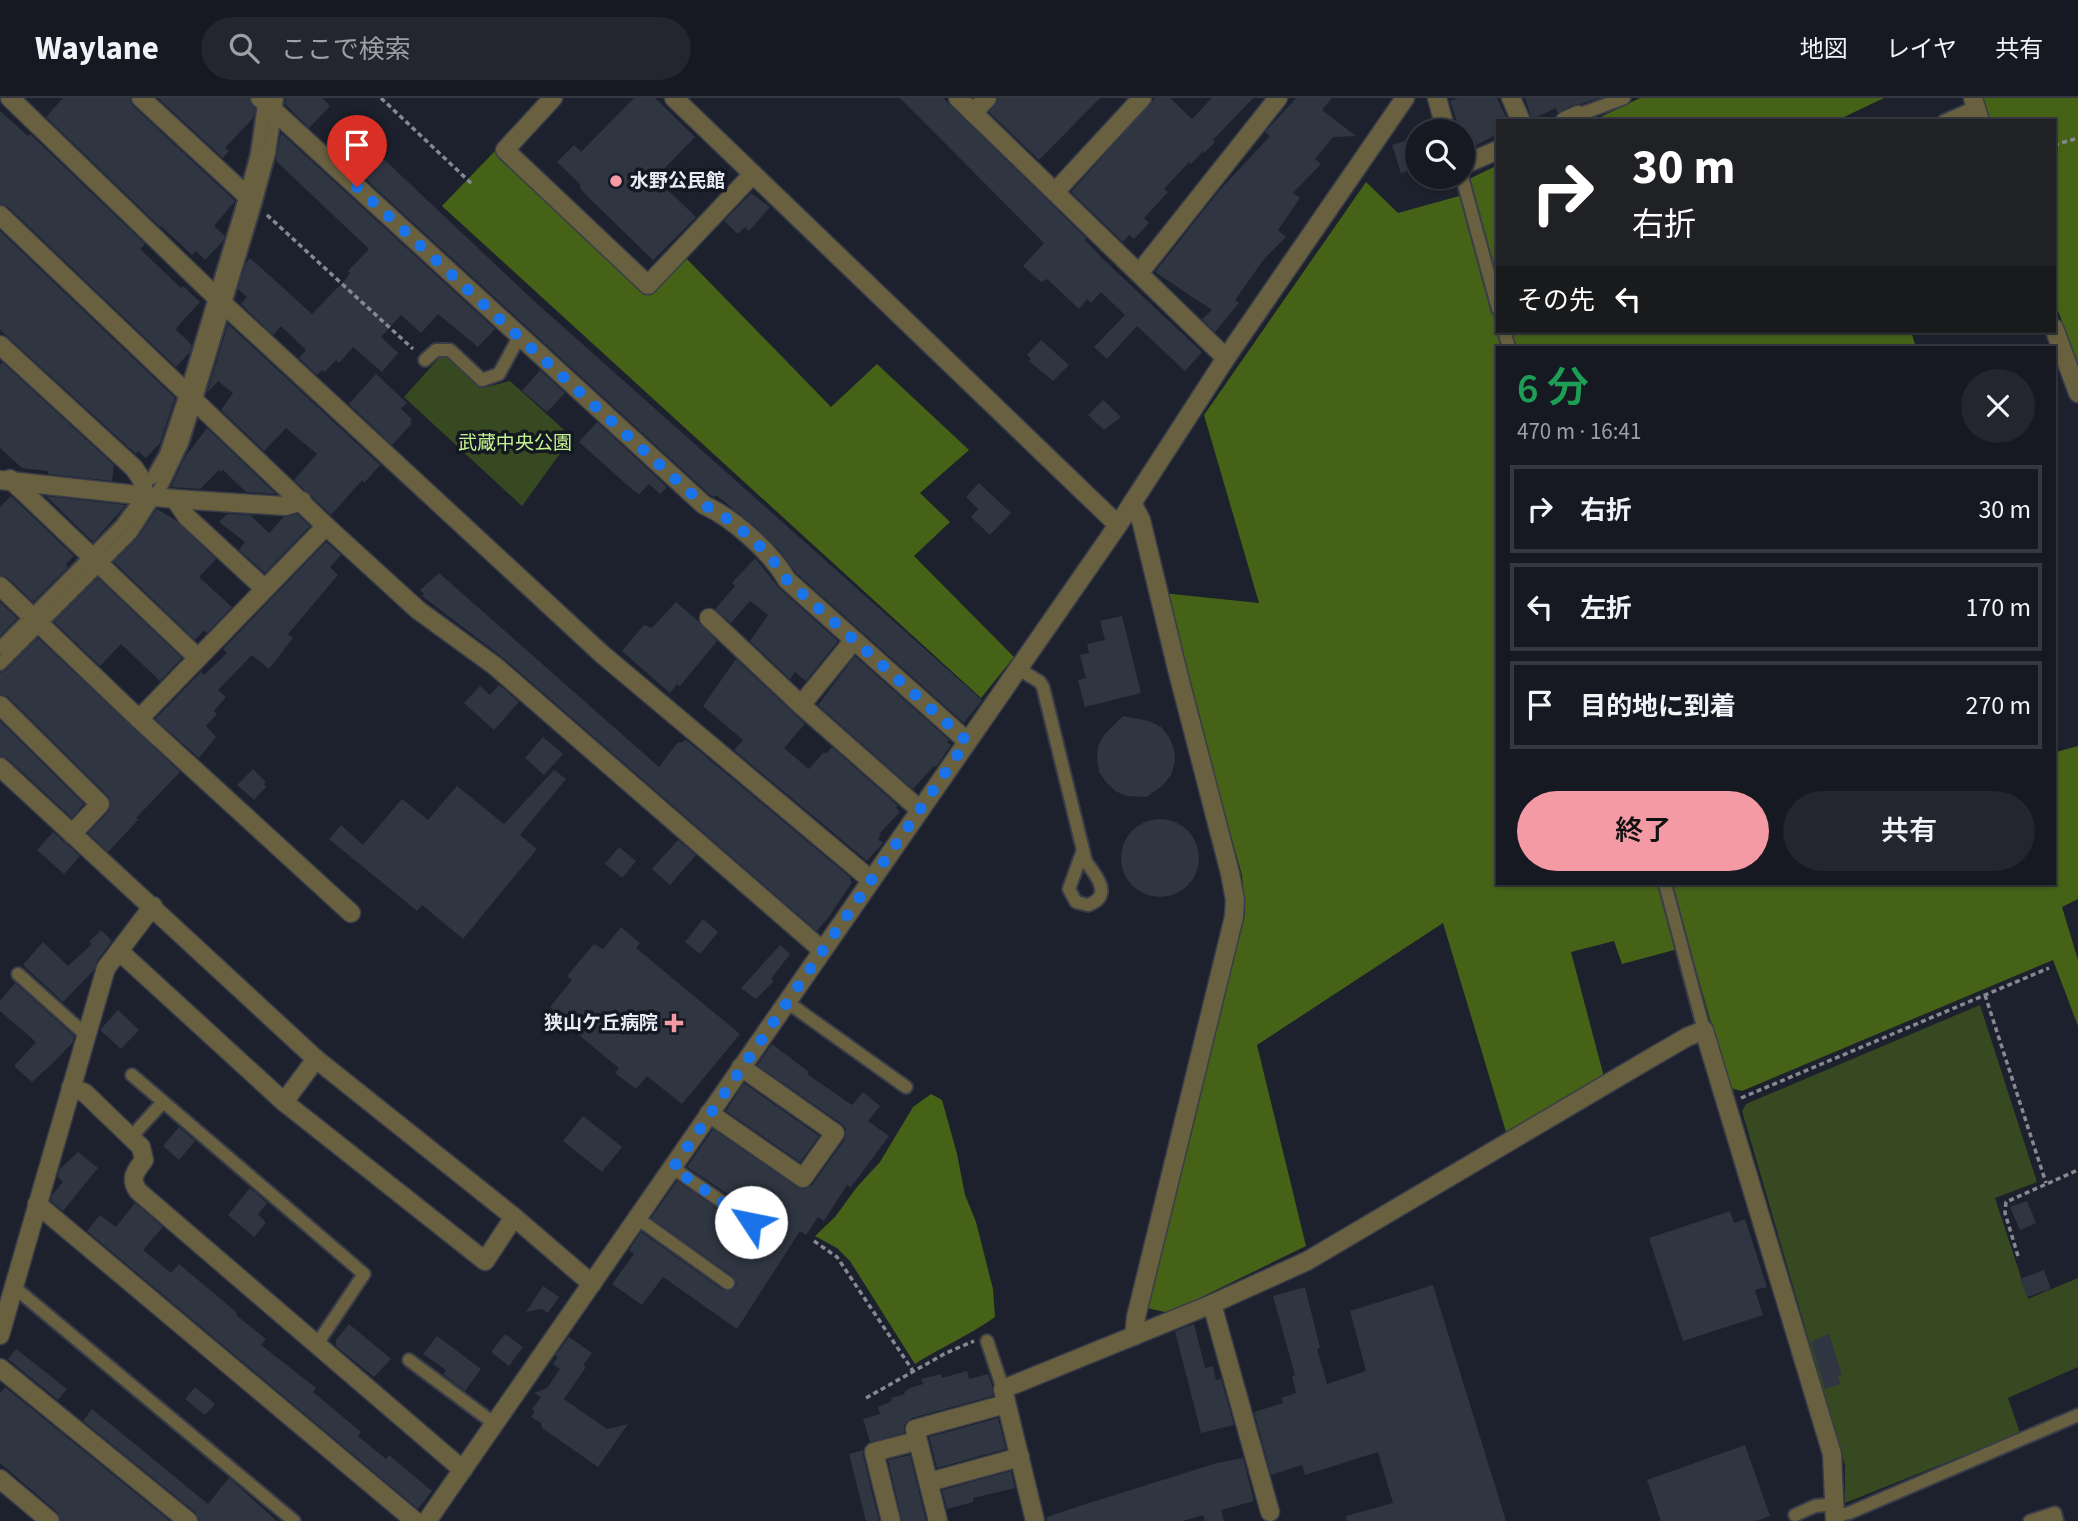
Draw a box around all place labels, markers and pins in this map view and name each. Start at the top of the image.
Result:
pin [327,115,387,187]
place label: 水野公民館 [630,168,725,195]
marker: 水野公民館 [608,173,624,189]
place label: 狭山ケ丘病院 [544,1010,658,1037]
marker: 狭山ケ丘病院 [664,1013,684,1033]

